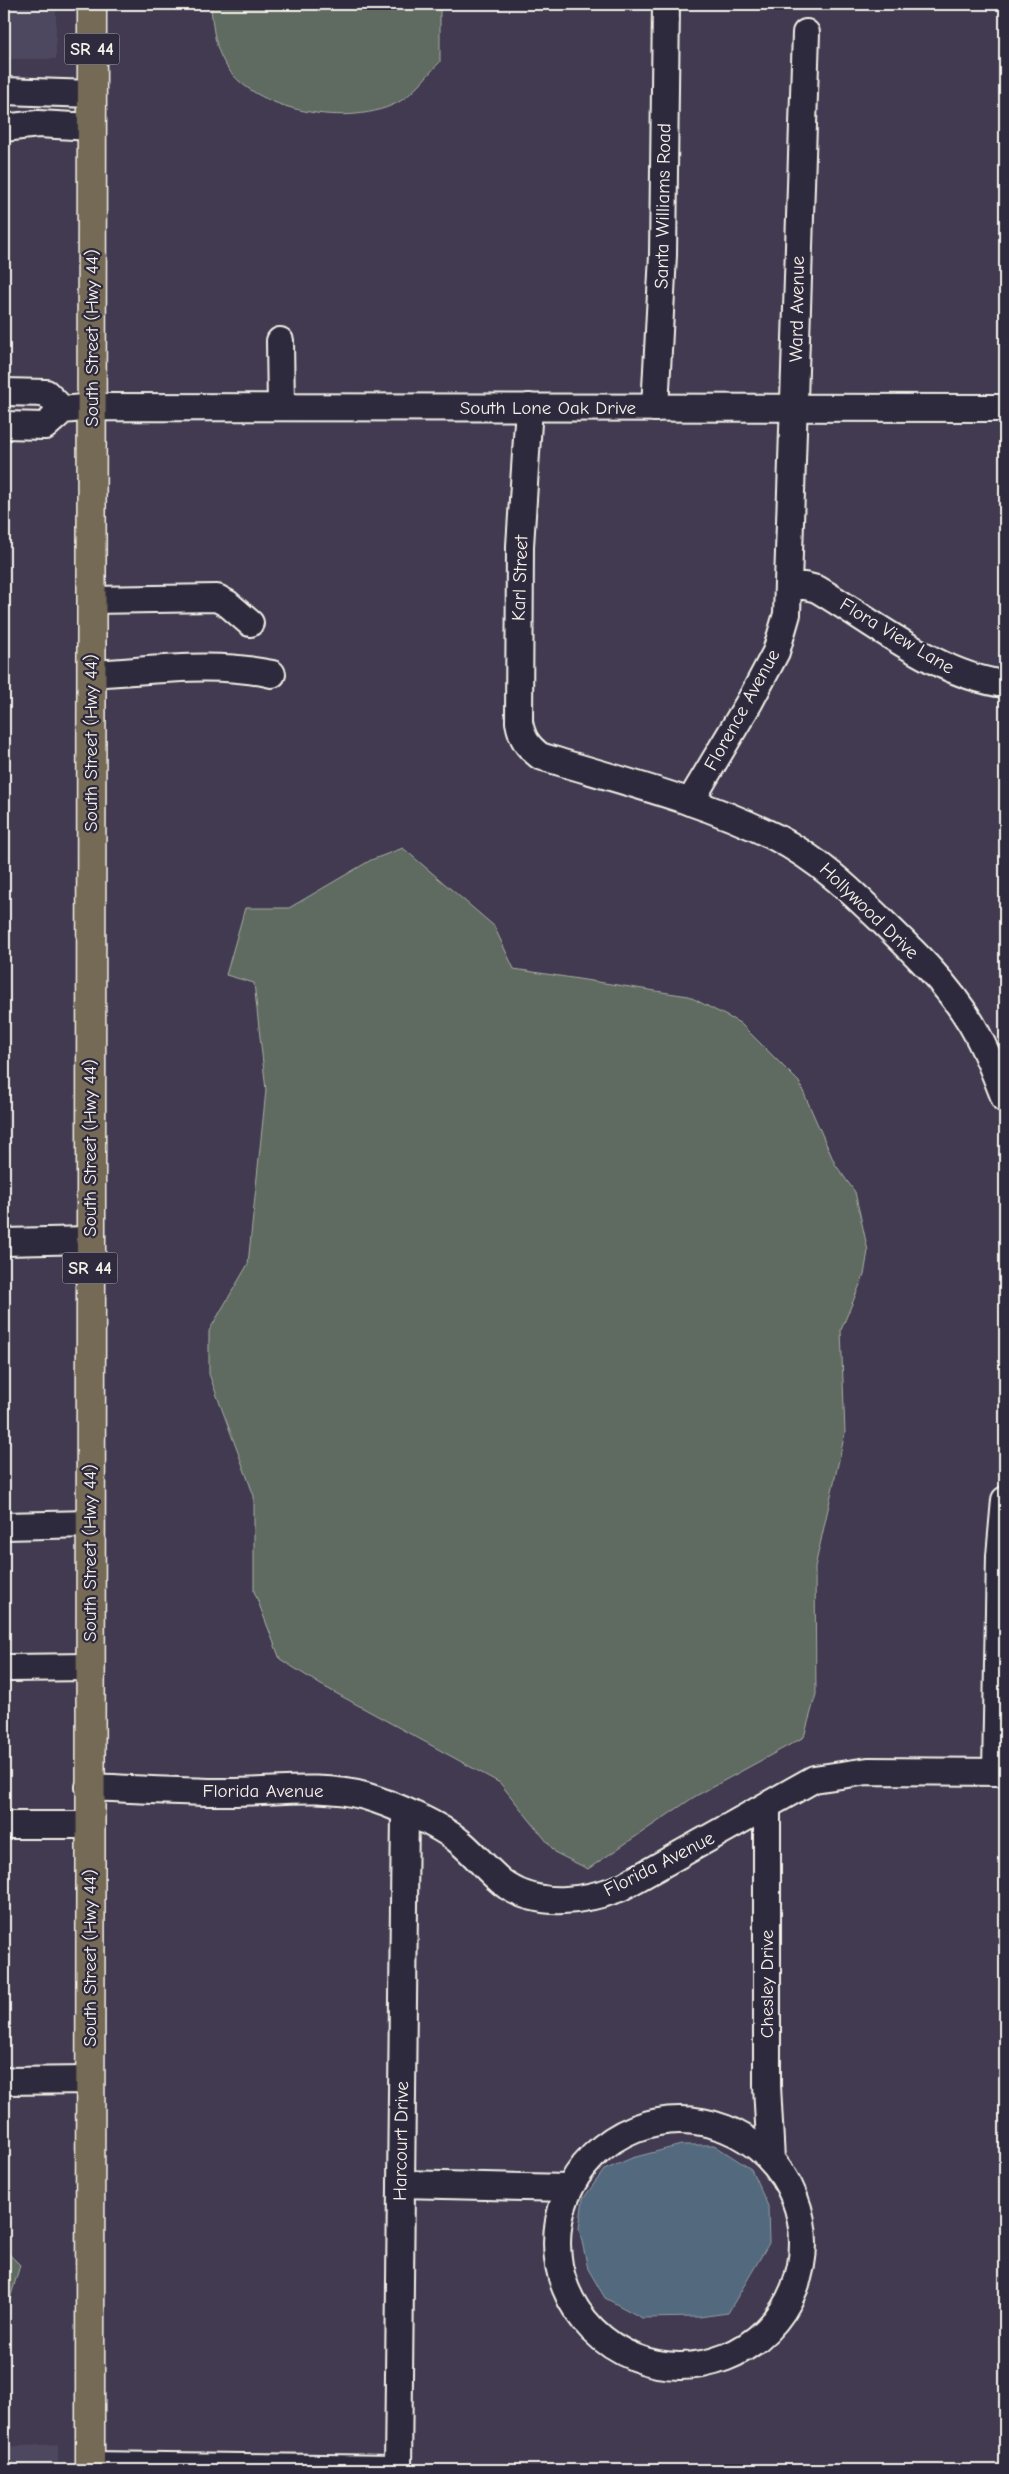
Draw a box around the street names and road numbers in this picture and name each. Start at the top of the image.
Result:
road number: SR 44 [64,34,120,64]
street label: Santa Williams Road [651,123,675,289]
street label: South Street (Hwy 44) [81,249,103,427]
street label: Ward Avenue [785,256,809,362]
street label: South Lone Oak Drive [460,397,636,419]
street label: Karl Street [508,534,533,621]
street label: Flora View Lane [836,593,958,679]
street label: Florence Avenue [700,646,784,774]
street label: South Street (Hwy 44) [80,654,102,832]
street label: Hollywood Drive [815,858,923,964]
street label: South Street (Hwy 44) [79,1059,101,1237]
road number: SR 44 [62,1252,118,1284]
street label: South Street (Hwy 44) [79,1464,101,1642]
street label: Florida Avenue [202,1780,324,1802]
street label: Florida Avenue [600,1827,718,1901]
street label: South Street (Hwy 44) [79,1869,101,2047]
street label: Chesley Drive [756,1930,778,2038]
street label: Harcourt Drive [389,2081,413,2201]

